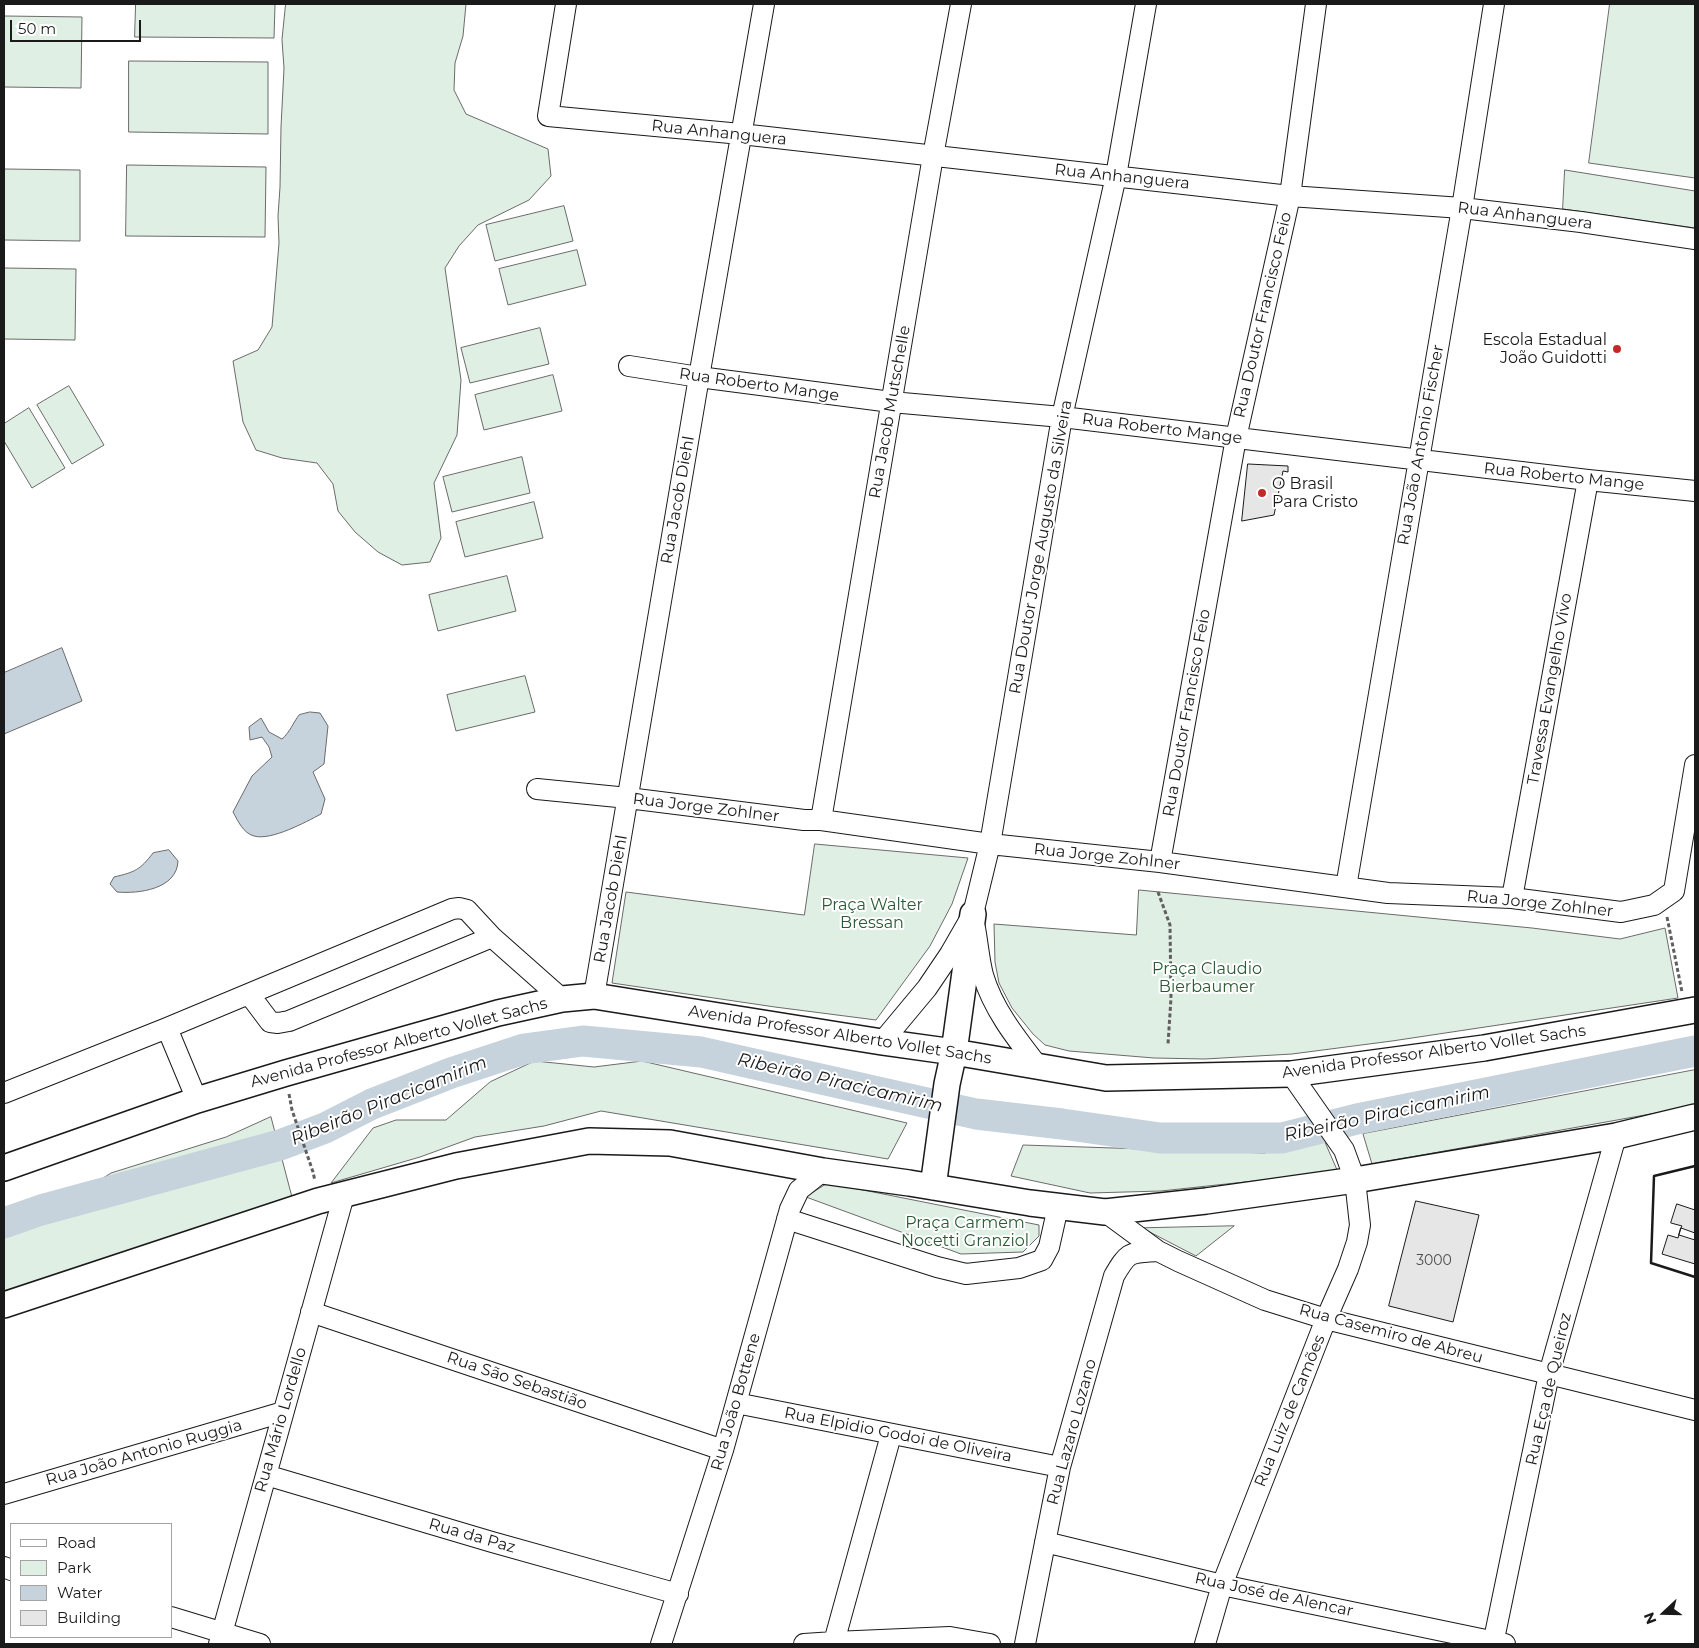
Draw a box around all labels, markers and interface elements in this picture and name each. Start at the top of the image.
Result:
scale bar [12,10,144,42]
text: 50 m [18,19,56,38]
street label: Rua Anhanguera [650,116,788,150]
street label: Rua Anhanguera [1053,160,1191,194]
street label: Rua Anhanguera [1456,198,1594,234]
street label: Rua Doutor Francisco Feio [1230,210,1296,420]
street label: Rua Jacob Mutschelle [865,324,915,500]
place label: Escola Estadual João Guidotti [1482,330,1607,368]
street label: Rua João Antonio Fischer [1394,343,1448,547]
marker: Escola Estadual João Guidotti [1611,343,1623,355]
street label: Rua Roberto Mange [678,364,840,406]
street label: Rua Doutor Jorge Augusto da Silveira [1006,398,1076,696]
street label: Rua Roberto Mange [1081,410,1243,448]
street label: Rua Jacob Diehl [657,434,699,566]
street label: Rua Roberto Mange [1483,459,1645,495]
place label: O Brasil Para Cristo [1272,474,1358,512]
marker: O Brasil Para Cristo [1256,487,1268,499]
street label: Travessa Evangelho Vivo [1524,592,1576,786]
street label: Rua Doutor Francisco Feio [1159,608,1215,818]
street label: Rua Jorge Zohlner [632,789,780,827]
street label: Rua Jacob Diehl [590,833,632,965]
street label: Rua Jorge Zohlner [1033,840,1181,874]
street label: Rua Jorge Zohlner [1466,887,1614,921]
park label: Praça Walter Bressan [821,895,923,933]
park label: Praça Claudio Bierbaumer [1152,959,1262,997]
street label: Avenida Professor Alberto Vollet Sachs [248,994,550,1092]
street label: Avenida Professor Alberto Vollet Sachs [687,1002,993,1068]
street label: Avenida Professor Alberto Vollet Sachs [1281,1021,1587,1083]
water label: Ribeirão Piracicamirim [735,1049,945,1117]
water label: Ribeirão Piracicamirim [288,1052,490,1150]
water label: Ribeirão Piracicamirim [1282,1082,1492,1146]
park label: Praça Carmem Nocetti Granziol [901,1213,1029,1251]
house number: 3000 [1416,1253,1452,1269]
street label: Rua Casemiro de Abreu [1297,1300,1485,1368]
street label: Rua Eça de Queiroz [1522,1311,1576,1467]
street label: Rua João Bottene [707,1331,765,1473]
street label: Rua Luiz de Camões [1251,1332,1329,1490]
street label: Rua Mário Lordello [251,1345,311,1495]
street label: Rua São Sebastião [444,1348,590,1414]
street label: Rua Lazaro Lozano [1043,1357,1101,1507]
street label: Rua Elpidio Godoi de Oliveira [782,1403,1014,1467]
street label: Rua João Antonio Ruggia [44,1416,244,1490]
street label: Rua da Paz [426,1514,518,1558]
legend [10,1523,172,1638]
text: Road [57,1533,96,1552]
text: Park [57,1558,91,1577]
street label: Rua José de Alencar [1193,1569,1355,1621]
text: Water [57,1583,103,1602]
north arrow [1639,1588,1689,1638]
text: Building [57,1608,121,1627]
text: N [1640,1610,1660,1627]

